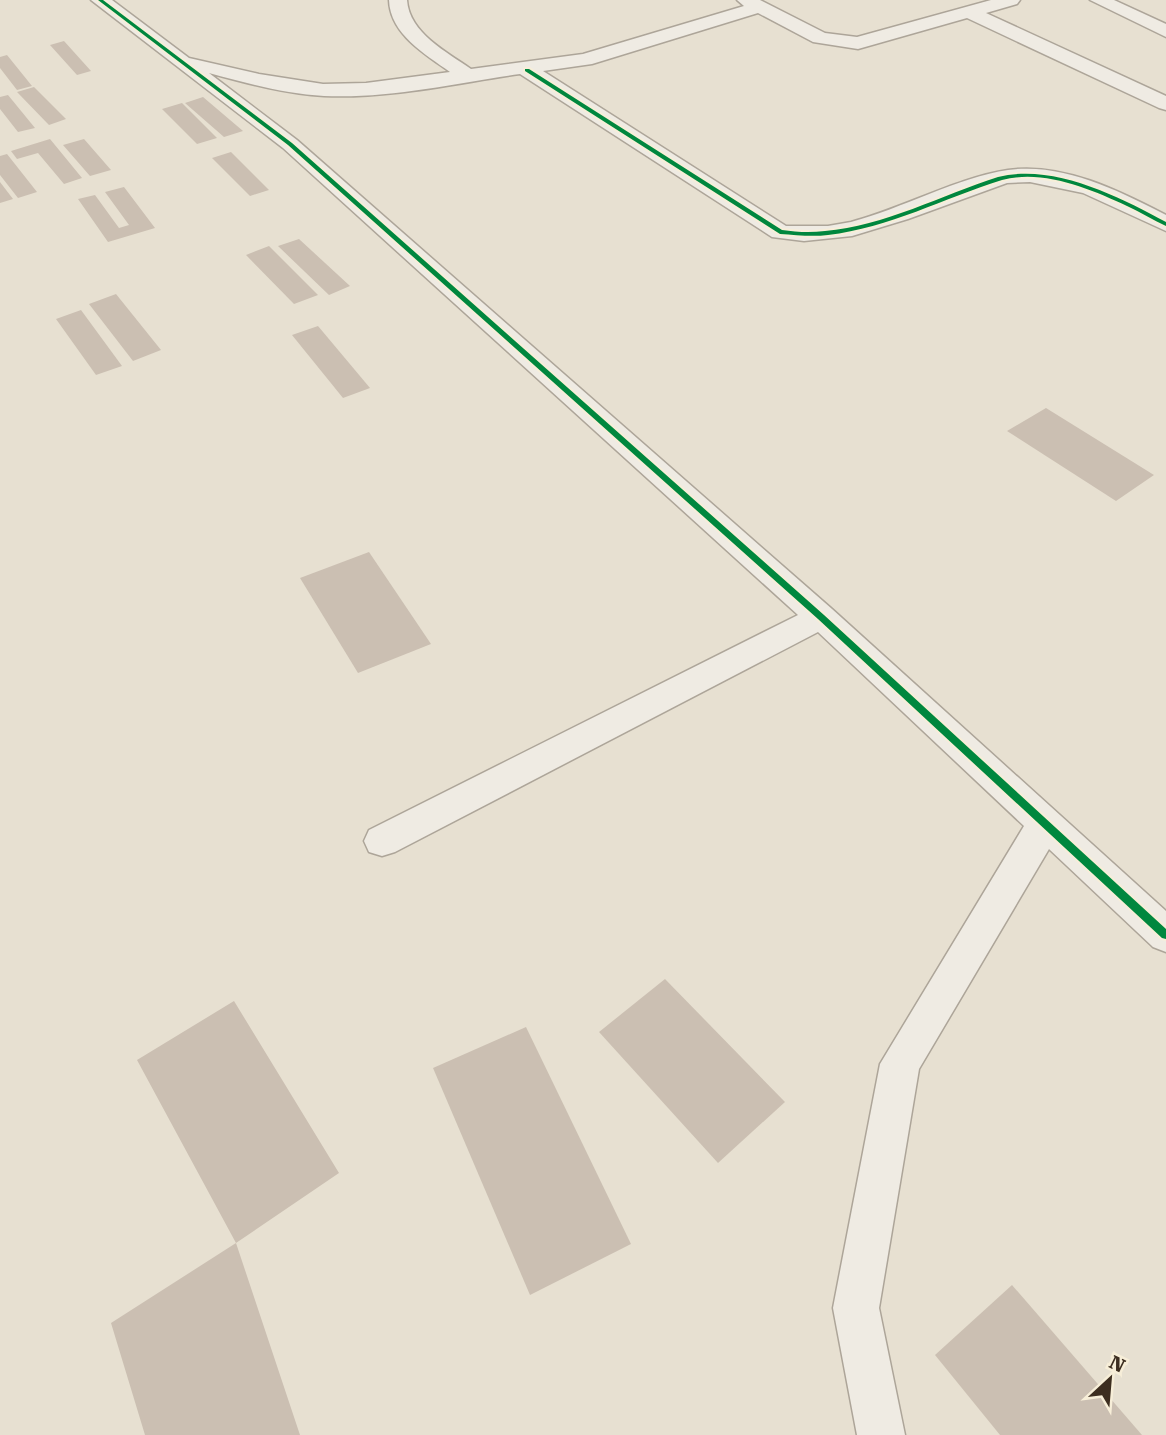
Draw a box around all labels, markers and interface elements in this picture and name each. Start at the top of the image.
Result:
north arrow [1075,1344,1145,1414]
text: N [1106,1351,1129,1378]

